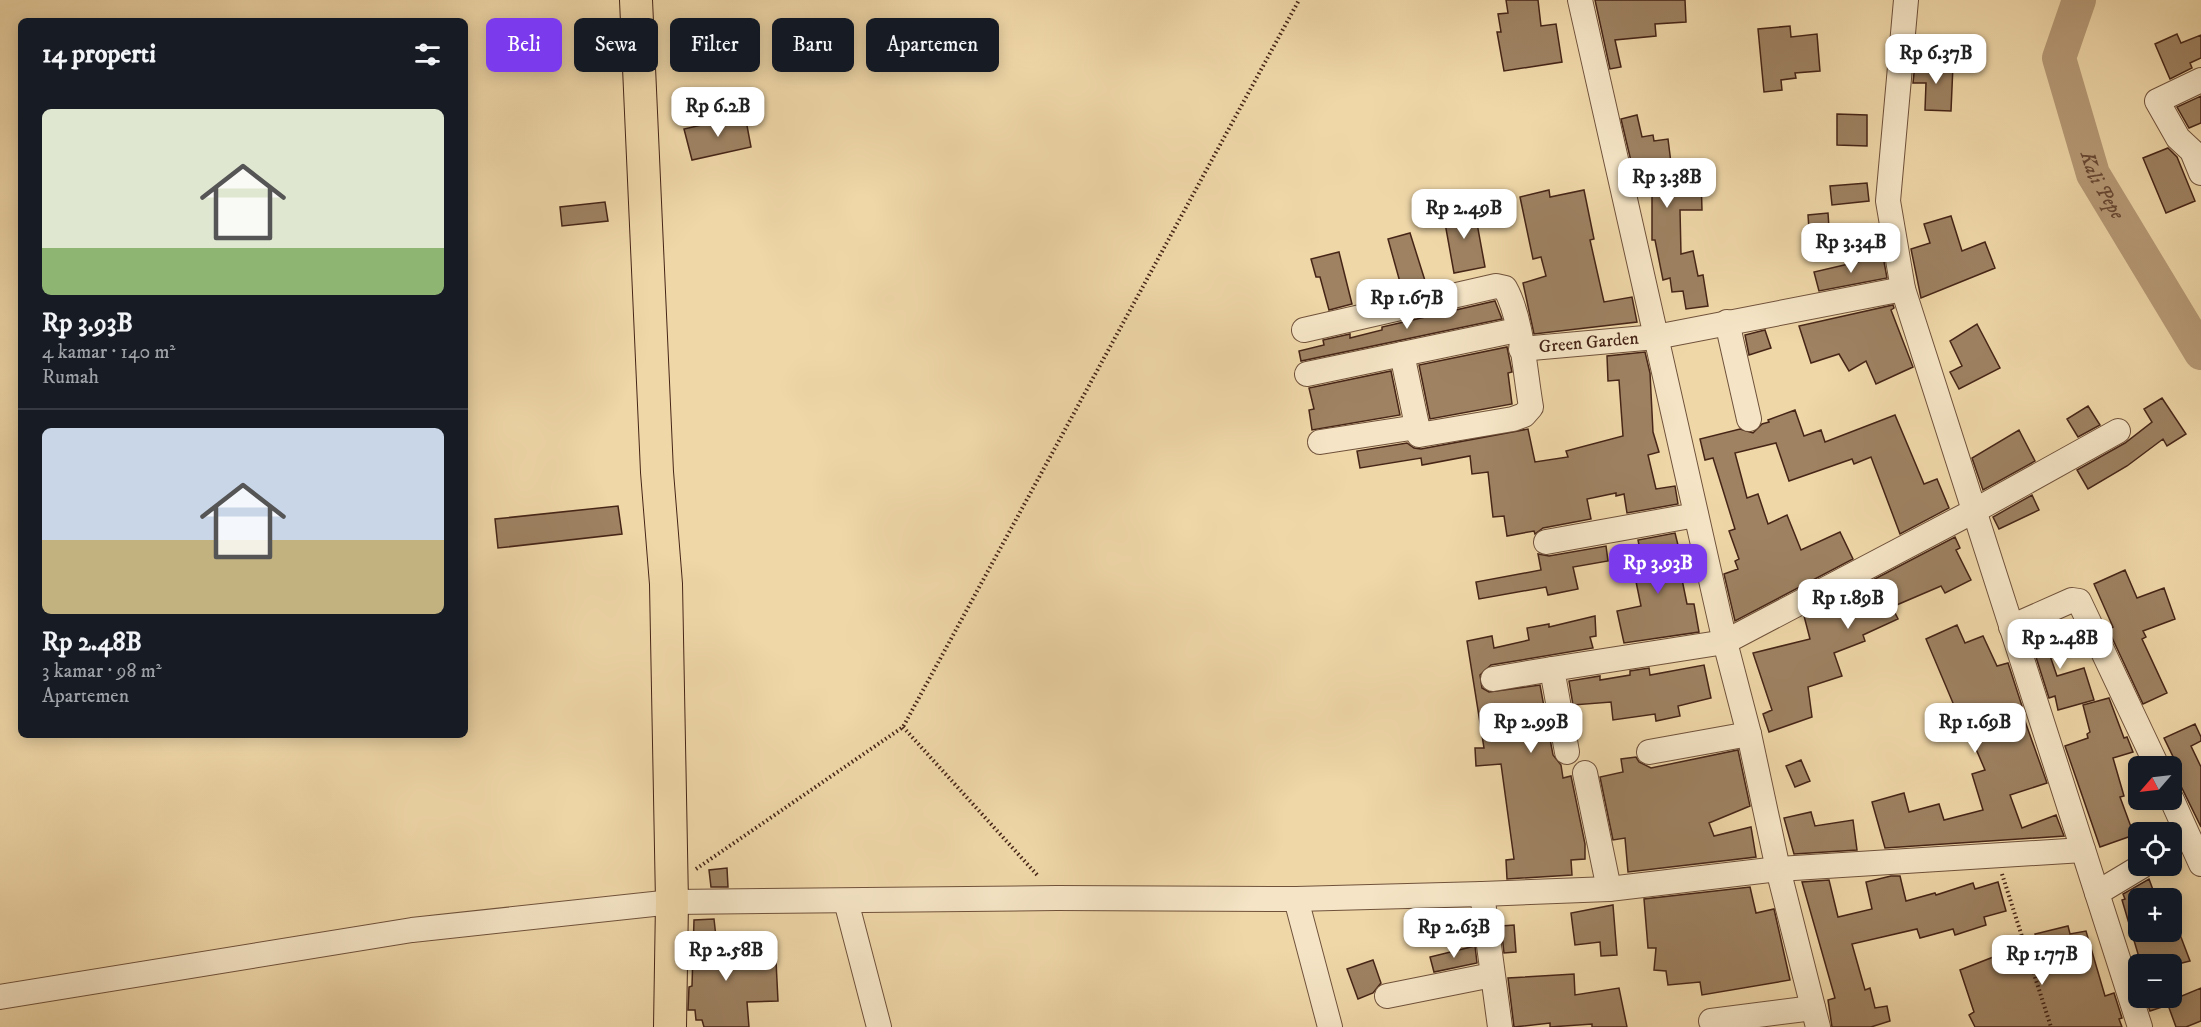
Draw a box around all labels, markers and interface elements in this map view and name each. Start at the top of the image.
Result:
chip: Beli [486,18,562,72]
chip: Sewa [574,18,658,72]
chip: Filter [670,18,760,72]
chip: Baru [772,18,854,72]
chip: Apartemen [866,18,999,72]
pin: Rp 6.37B [1874,34,1998,85]
text: 14 properti [42,38,156,71]
icon: filters [411,38,444,71]
text: Rp 6.37B [1899,41,1973,66]
pin: Rp 6.2B [663,87,773,138]
text: Rp 6.2B [685,94,751,119]
water label: Kali Pepe [2074,147,2131,225]
icon: home [189,148,297,256]
pin: Rp 3.38B [1605,158,1729,209]
text: Rp 3.38B [1632,165,1702,190]
pin: Rp 2.49B [1402,189,1526,240]
text: Rp 2.49B [1426,196,1502,221]
pin: Rp 3.34B [1789,223,1913,274]
text: Rp 3.34B [1815,230,1887,255]
pin: Rp 1.67B [1345,279,1469,330]
text: Rp 1.67B [1370,286,1444,311]
text: Rp 3.93B [42,307,133,340]
street label: Green Garden [1538,328,1640,358]
text: 4 kamar · 140 m² [42,340,175,365]
text: Rumah [42,365,99,390]
icon: home [189,467,297,575]
pin: Rp 3.93B [1596,544,1720,595]
text: Rp 3.93B [1623,551,1693,576]
pin: Rp 1.89B [1786,579,1910,630]
text: Rp 1.89B [1812,586,1884,611]
pin: Rp 2.48B [1998,619,2122,670]
text: Rp 2.48B [42,626,142,659]
text: Rp 2.48B [2022,626,2098,651]
text: 3 kamar · 98 m² [42,659,162,684]
text: Apartemen [42,684,129,709]
pin: Rp 2.99B [1469,703,1593,754]
pin: Rp 1.69B [1913,703,2037,754]
text: Rp 2.99B [1493,710,1569,735]
text: Rp 1.69B [1939,710,2011,735]
north arrow [2128,756,2182,810]
map controls [2128,756,2182,1008]
button: locate [2128,822,2182,876]
button: + [2128,888,2182,942]
pin: Rp 2.63B [1392,908,1516,959]
text: Rp 2.63B [1417,915,1491,940]
pin: Rp 2.58B [664,931,788,982]
pin: Rp 1.77B [1980,935,2104,986]
text: Rp 2.58B [689,938,763,963]
text: Rp 1.77B [2006,942,2078,967]
button: − [2128,954,2182,1008]

